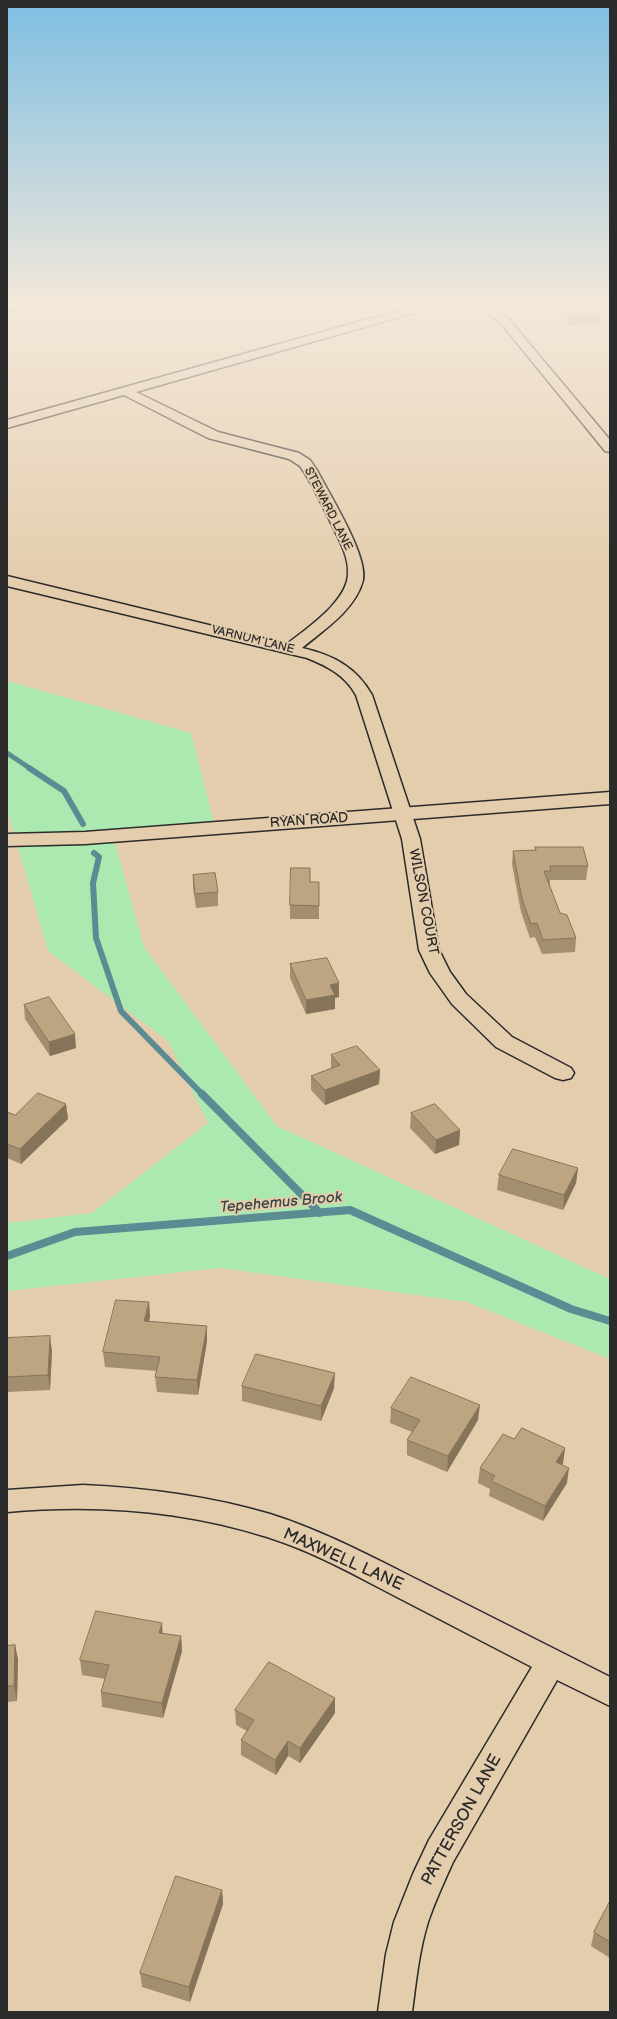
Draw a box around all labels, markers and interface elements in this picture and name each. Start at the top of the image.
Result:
street label: STEWARD LANE [301,465,355,553]
street label: VARNUM LANE [210,623,296,657]
street label: RYAN ROAD [269,810,349,832]
street label: WILSON COURT [404,847,442,957]
water label: Tepehemus Brook [219,1189,343,1217]
street label: MAXWELL LANE [280,1524,406,1596]
street label: PATTERSON LANE [418,1751,506,1889]

